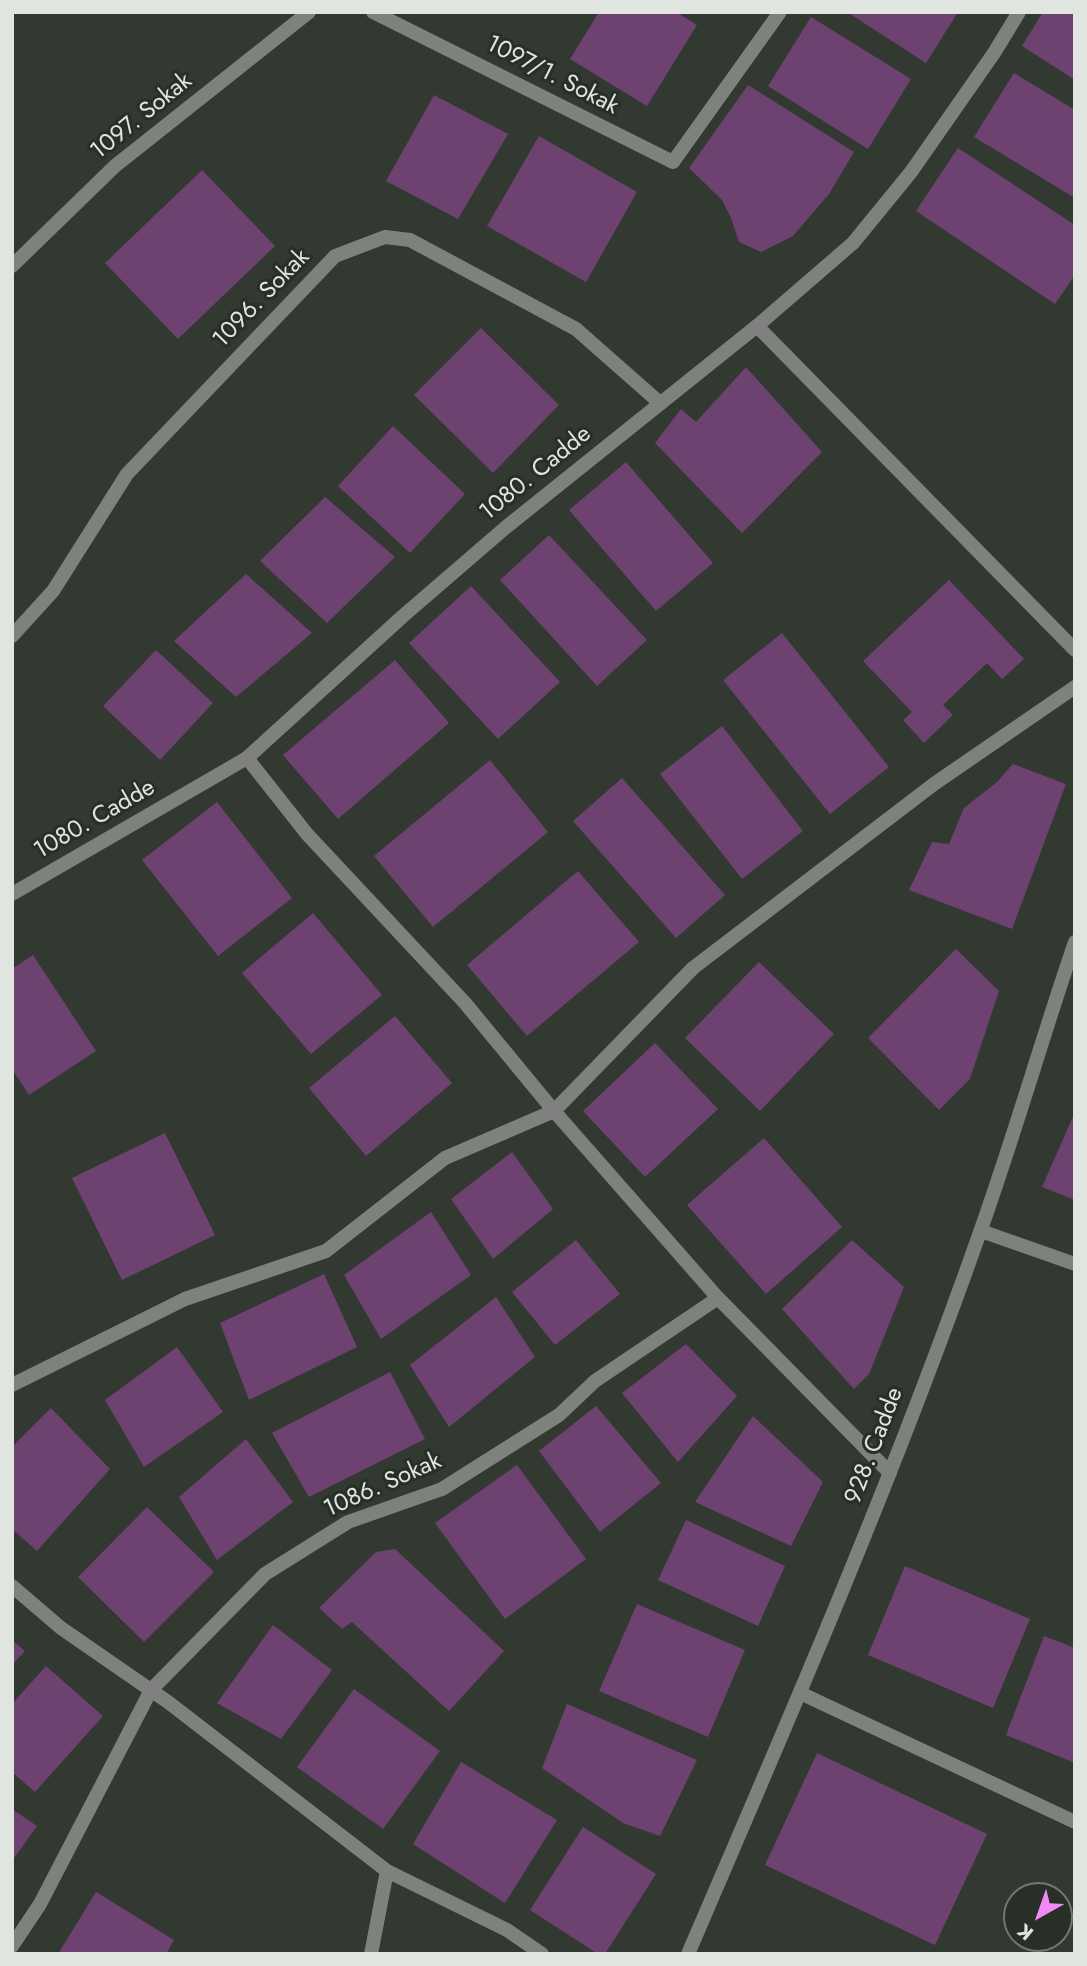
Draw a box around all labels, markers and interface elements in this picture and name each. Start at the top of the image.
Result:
street label: 1097/1. Sokak [481,30,623,122]
street label: 1097. Sokak [86,67,198,167]
street label: 1096. Sokak [208,244,316,354]
street label: 1080. Cadde [475,420,597,528]
street label: 1080. Cadde [29,774,161,866]
street label: 928. Cadde [840,1384,910,1508]
street label: 1086. Sokak [320,1447,446,1525]
north arrow [1003,1882,1073,1952]
text: K [1012,1917,1039,1947]

